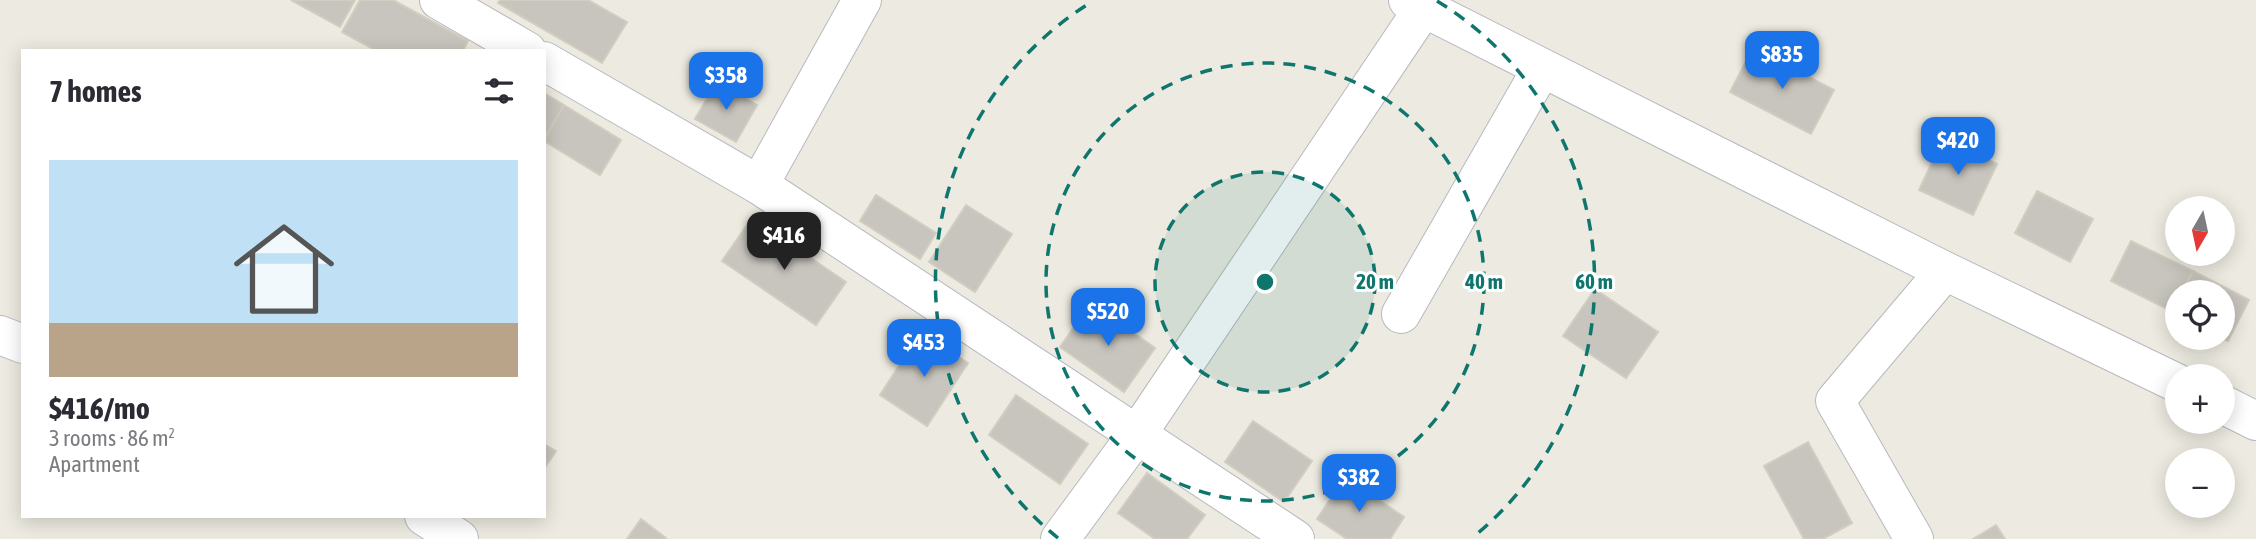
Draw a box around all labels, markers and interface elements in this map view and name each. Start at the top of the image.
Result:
pin: $835 [1741,32,1823,91]
text: $835 [1761,41,1803,67]
pin: $358 [685,52,767,112]
text: $358 [705,62,747,88]
icon: filters [480,72,518,110]
text: 7 homes [49,74,142,108]
pin: $420 [1917,118,1999,177]
text: $420 [1937,127,1979,153]
north arrow [2165,196,2235,266]
map controls [2165,196,2235,518]
icon: home [221,206,347,332]
pin: $416 [743,212,825,272]
text: $416 [763,222,805,248]
text: 20 m [1356,269,1394,293]
text: 40 m [1464,269,1503,293]
text: 60 m [1575,269,1613,293]
centre of rings [1253,270,1277,294]
button: locate [2165,280,2235,350]
pin: $520 [1067,288,1149,348]
text: $520 [1087,298,1129,324]
pin: $453 [883,320,965,379]
text: $453 [903,329,945,355]
button: + [2165,364,2235,434]
text: $416/mo [49,391,150,425]
text: 3 rooms · 86 m² [49,425,175,451]
button: − [2165,448,2235,518]
text: Apartment [49,451,140,477]
pin: $382 [1318,454,1400,514]
text: $382 [1338,464,1380,490]

